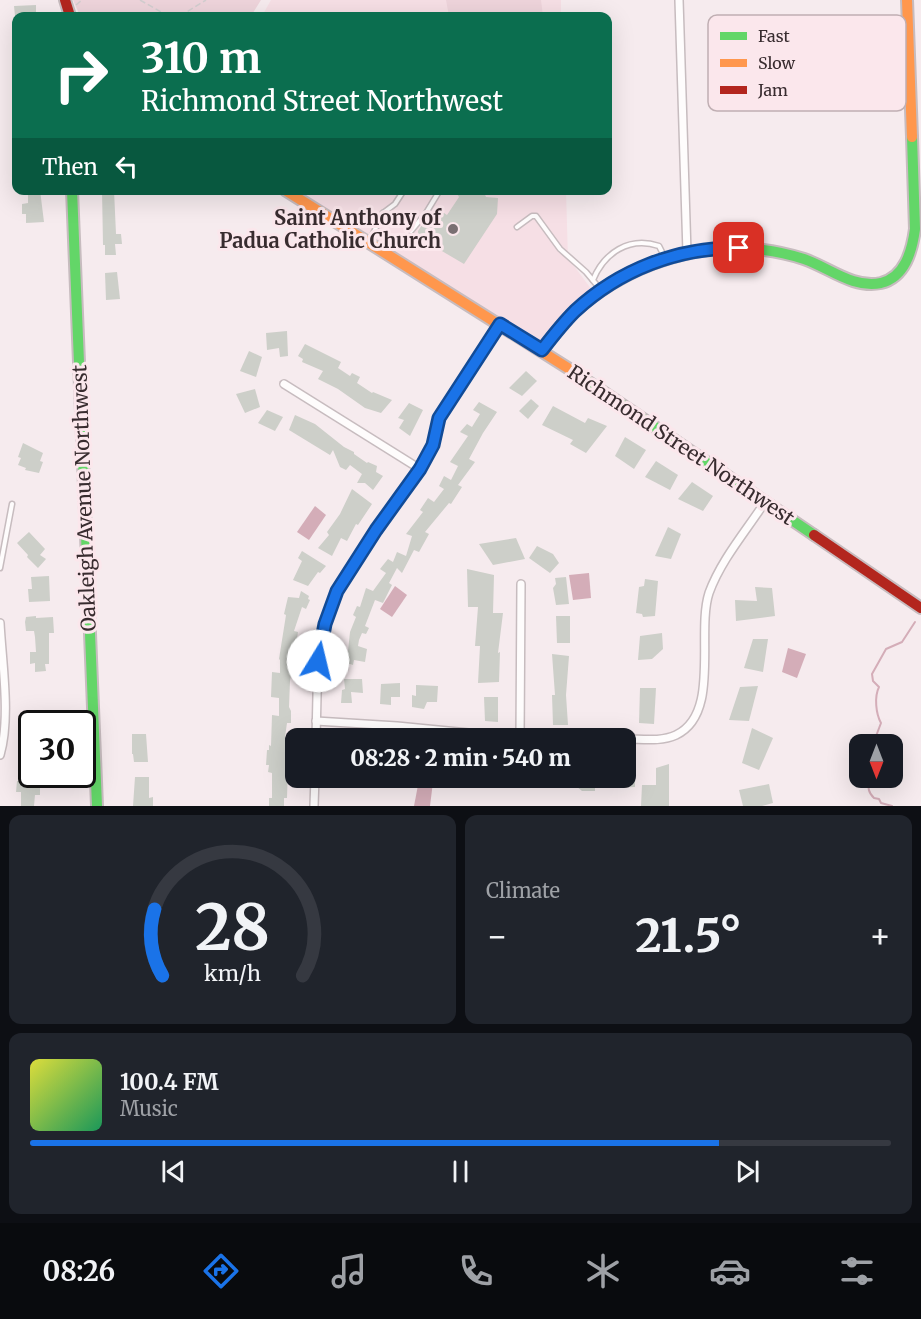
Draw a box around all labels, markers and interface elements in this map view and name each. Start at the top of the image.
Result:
legend [708,15,906,111]
text: Fast [758,26,791,46]
text: 310 m [141,32,261,84]
icon: right [42,36,120,114]
text: Slow [758,53,796,73]
text: Jam [757,80,788,100]
text: Richmond Street Northwest [141,84,503,118]
icon: left [110,150,143,183]
text: Then [42,153,98,181]
place label: Saint Anthony of Padua Catholic Church [219,205,442,253]
marker: Saint Anthony of Padua Catholic Church [446,222,460,236]
pin [713,222,764,273]
icon: arrive [722,231,755,264]
street label: Richmond Street Northwest [563,359,800,530]
street label: Oakleigh Avenue Northwest [66,364,101,632]
position arrow [286,629,350,693]
speed limit sign: 30 [18,710,96,788]
north arrow [849,734,903,788]
map controls [849,734,903,788]
text: 08:28 · 2 min · 540 m [350,744,571,772]
text: Climate [486,878,560,903]
text: 28 [195,889,270,967]
text: 21.5° [635,908,742,964]
text: − [486,916,508,957]
text: + [869,916,891,957]
text: km/h [204,961,261,988]
text: 100.4 FM [120,1068,219,1096]
text: Music [120,1096,178,1121]
icon: previous [157,1155,190,1188]
icon: pause [444,1155,477,1188]
icon: next [731,1155,764,1188]
icon: directions [200,1250,242,1292]
icon: music [328,1250,370,1292]
icon: phone [455,1250,497,1292]
icon: climate [582,1250,624,1292]
icon: car [709,1250,751,1292]
icon: filters [836,1250,878,1292]
text: 08:26 [43,1254,115,1288]

